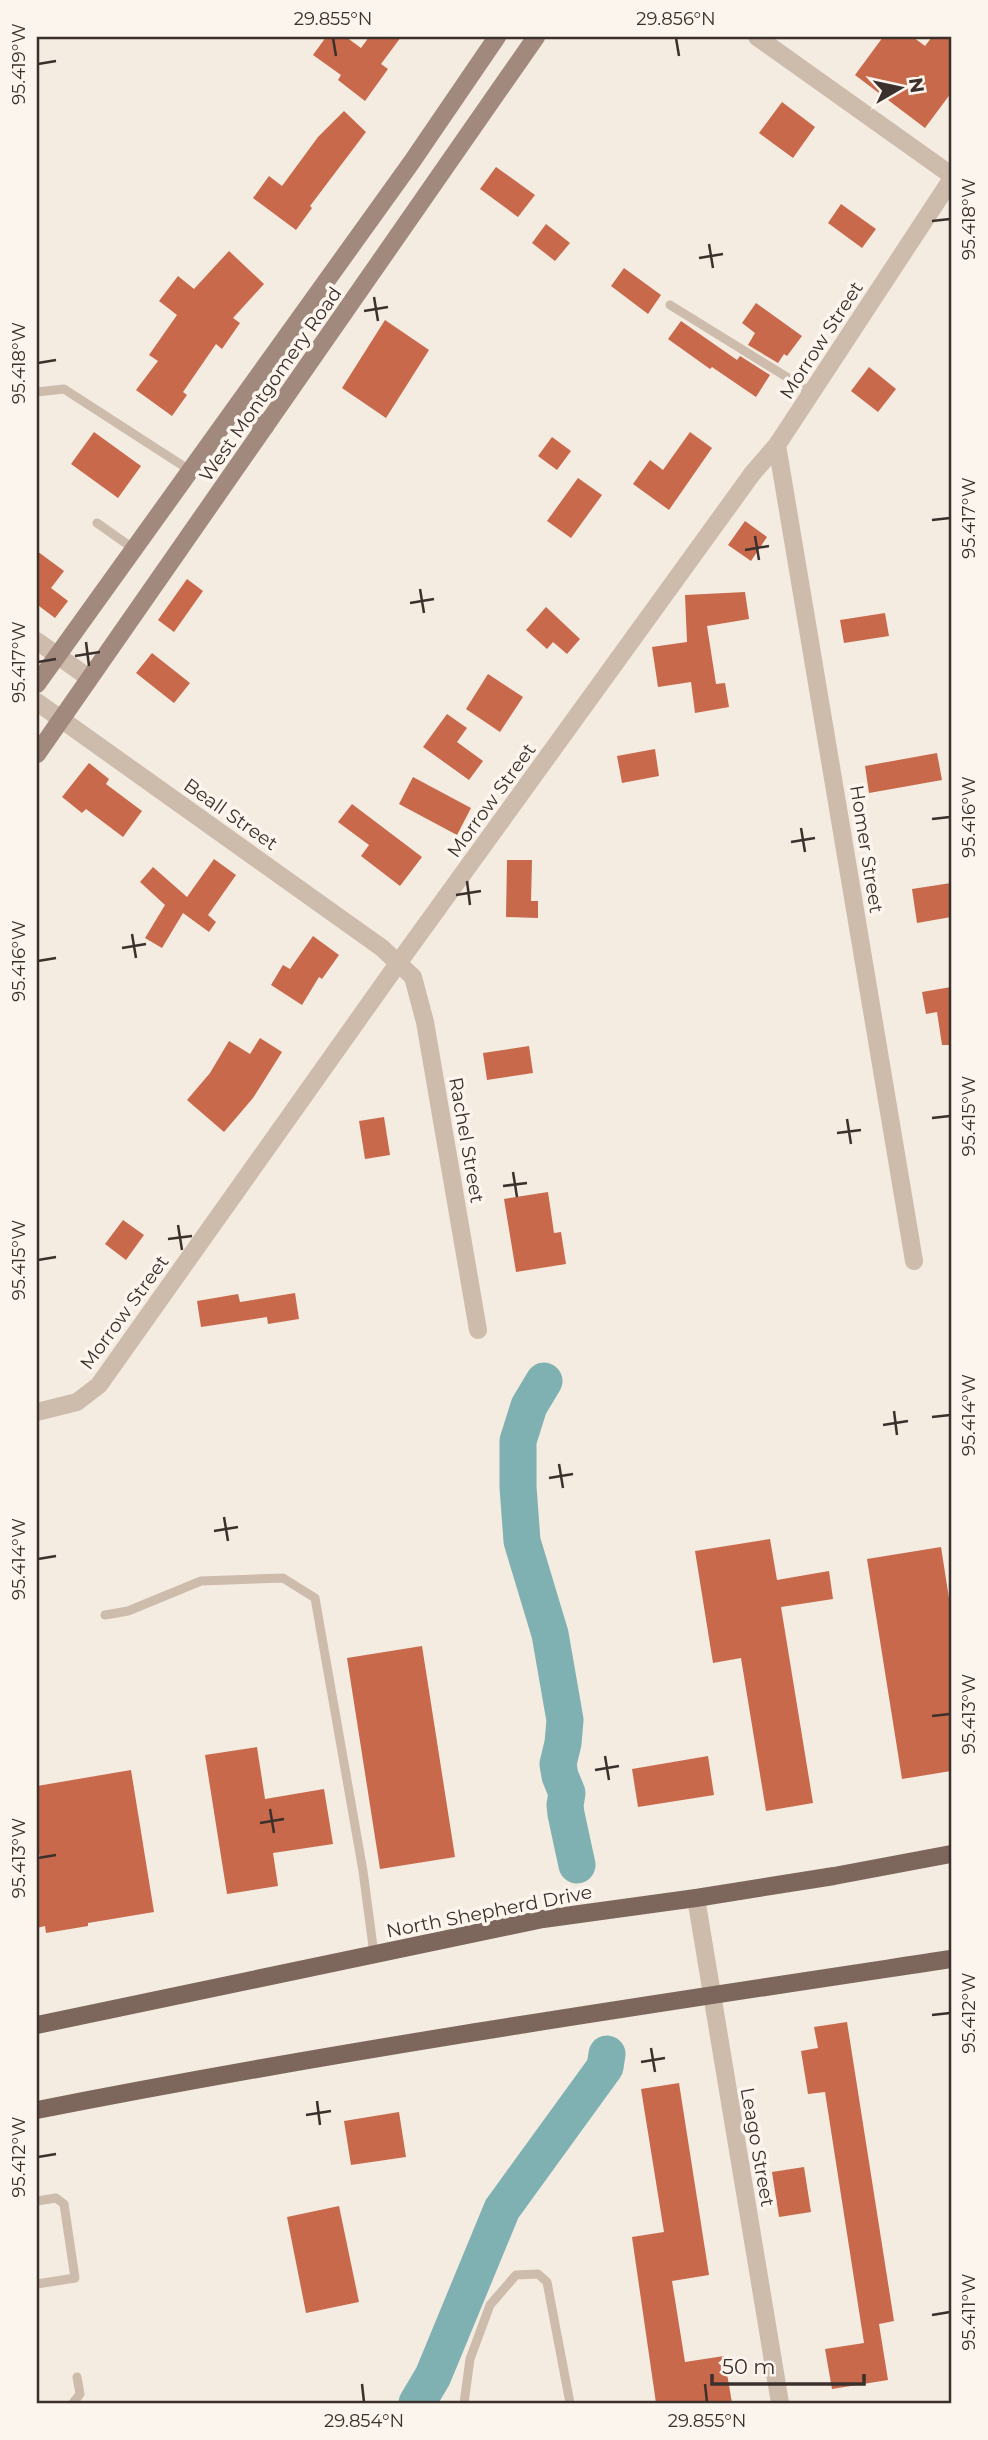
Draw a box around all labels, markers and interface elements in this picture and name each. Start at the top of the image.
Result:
text: 29.855°N [294,8,372,30]
text: 29.856°N [636,8,716,30]
text: 95.419°W [8,23,30,105]
north arrow [866,52,936,122]
text: N [904,76,929,95]
text: 95.418°W [958,178,980,260]
street label: Morrow Street [775,277,868,403]
street label: West Montgomery Road [194,282,347,486]
text: 95.418°W [8,322,30,404]
text: 95.417°W [958,477,980,559]
text: 95.417°W [8,621,30,703]
street label: Morrow Street [442,738,541,862]
street label: Beall Street [179,774,282,855]
text: 95.416°W [958,776,980,858]
street label: Homer Street [845,784,888,915]
text: 95.416°W [8,920,30,1002]
street label: Rachel Street [444,1075,489,1205]
text: 95.415°W [958,1076,980,1156]
text: 95.415°W [8,1220,30,1300]
street label: Morrow Street [75,1250,174,1374]
text: 95.414°W [958,1374,980,1456]
text: 95.414°W [8,1518,30,1600]
text: 95.413°W [958,1674,980,1754]
text: 95.413°W [8,1818,30,1898]
street label: North Shepherd Drive [384,1880,594,1943]
text: 95.412°W [958,1973,980,2053]
street label: Leago Street [736,2086,779,2209]
text: 95.412°W [8,2117,30,2197]
text: 95.411°W [958,2273,980,2351]
scale bar [712,2342,864,2386]
text: 50 m [722,2354,776,2379]
text: 29.854°N [324,2410,404,2432]
text: 29.855°N [668,2410,746,2432]

